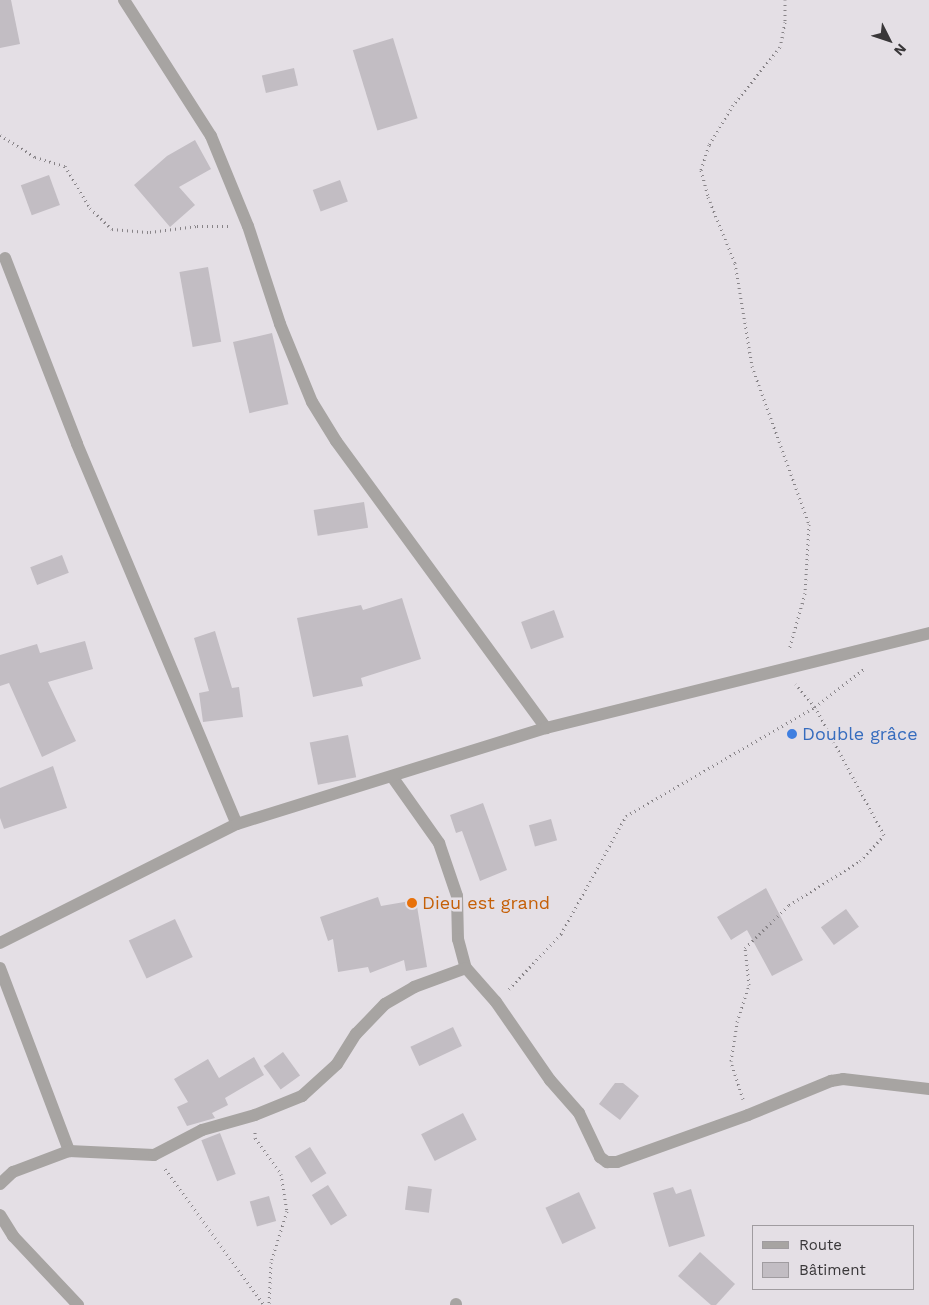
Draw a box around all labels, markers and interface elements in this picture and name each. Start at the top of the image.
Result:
north arrow [864,15,914,65]
text: N [891,41,910,59]
place label: Double grâce [802,723,918,745]
marker: Double grâce [786,728,798,740]
place label: Dieu est grand [422,892,550,914]
marker: Dieu est grand [406,897,418,909]
legend [752,1225,914,1290]
text: Route [799,1236,842,1254]
text: Bâtiment [799,1261,866,1279]

